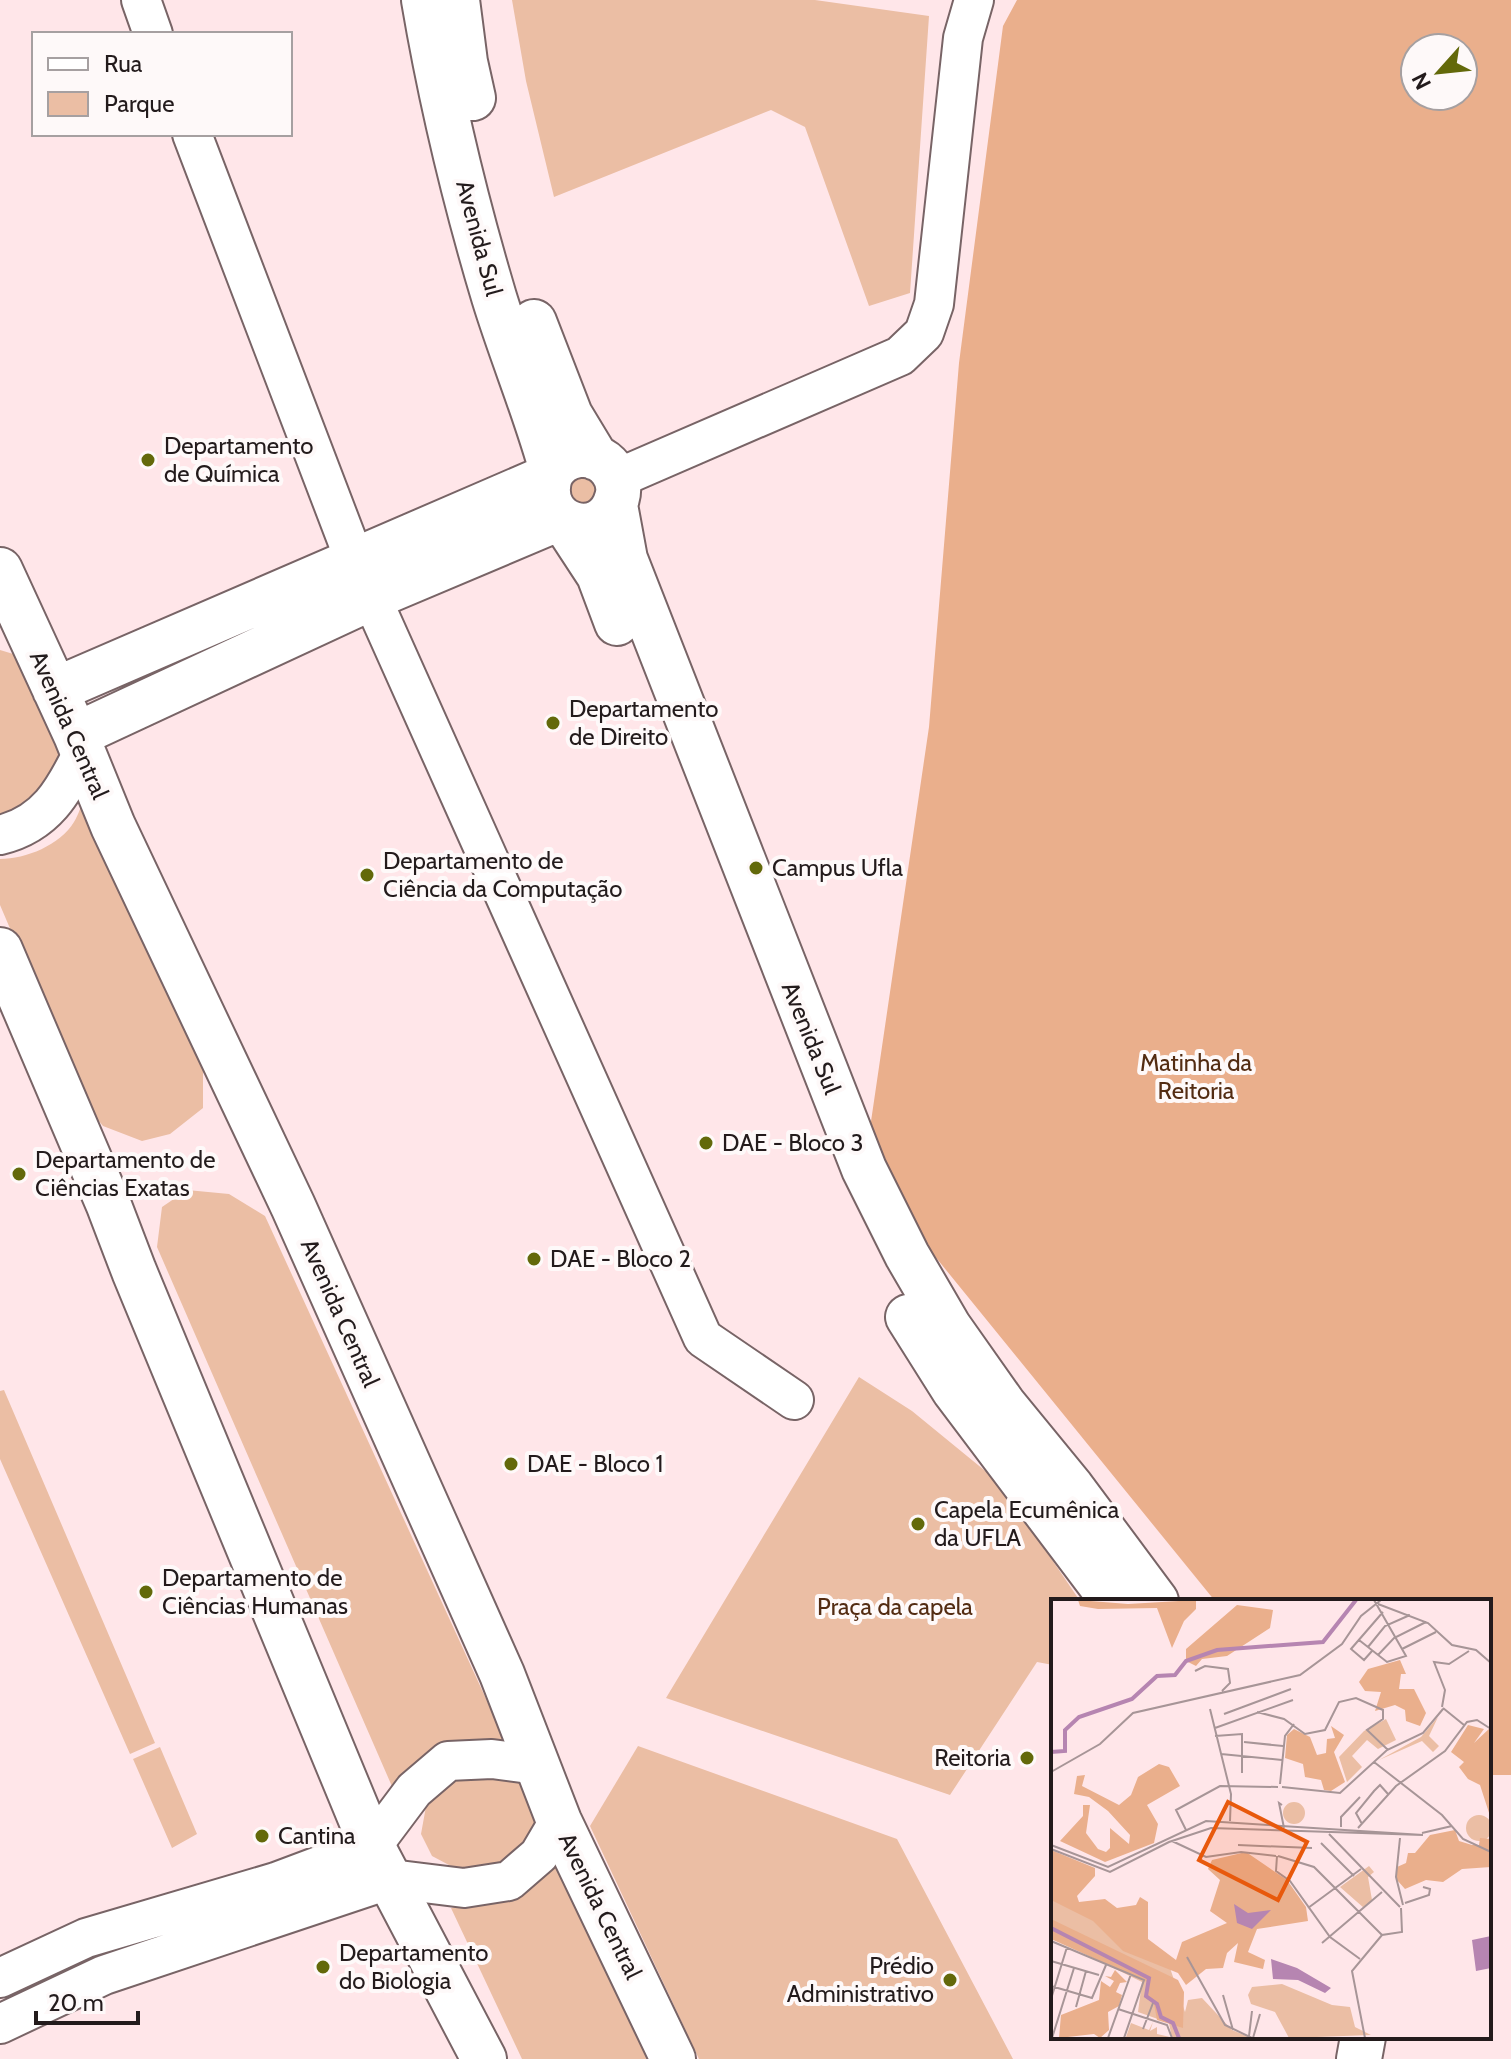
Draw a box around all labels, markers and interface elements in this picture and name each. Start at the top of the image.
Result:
legend [32,32,292,136]
north arrow [1399,32,1479,112]
text: Rua [104,49,143,78]
text: N [1406,68,1437,94]
text: Parque [104,89,174,118]
street label: Avenida Sul [450,177,509,299]
place label: Departamento de Química [164,431,313,488]
marker: Departamento de Química [139,451,157,469]
street label: Avenida Central [24,646,115,804]
place label: Departamento de Direito [569,694,718,751]
marker: Departamento de Direito [544,714,562,732]
place label: Departamento de Ciência da Computação [383,846,622,903]
place label: Campus Ufla [772,853,903,882]
marker: Campus Ufla [747,859,765,877]
marker: Departamento de Ciência da Computação [358,866,376,884]
street label: Avenida Sul [776,977,847,1099]
park label: Matinha da Reitoria [1140,1048,1252,1105]
place label: DAE - Bloco 3 [722,1128,863,1157]
marker: DAE - Bloco 3 [697,1134,715,1152]
place label: Departamento de Ciências Exatas [35,1145,215,1202]
marker: Departamento de Ciências Exatas [10,1165,28,1183]
street label: Avenida Central [295,1234,386,1392]
place label: DAE - Bloco 2 [550,1244,691,1273]
marker: DAE - Bloco 2 [525,1250,543,1268]
place label: DAE - Bloco 1 [527,1449,663,1478]
marker: DAE - Bloco 1 [502,1455,520,1473]
place label: Capela Ecumênica da UFLA [934,1495,1120,1552]
marker: Capela Ecumênica da UFLA [909,1515,927,1533]
place label: Departamento de Ciências Humanas [162,1563,348,1620]
marker: Departamento de Ciências Humanas [137,1583,155,1601]
park label: Praça da capela [817,1592,973,1621]
inset map [1051,1599,1491,2039]
place label: Reitoria [934,1743,1011,1772]
marker: Reitoria [1018,1749,1036,1767]
place label: Cantina [278,1821,356,1850]
marker: Cantina [253,1827,271,1845]
street label: Avenida Central [553,1828,649,1984]
place label: Departamento do Biologia [339,1938,488,1995]
place label: Prédio Administrativo [787,1951,934,2008]
marker: Departamento do Biologia [314,1958,332,1976]
marker: Prédio Administrativo [941,1971,959,1989]
scale bar [36,1975,138,2025]
text: 20 m [48,1988,104,2017]

